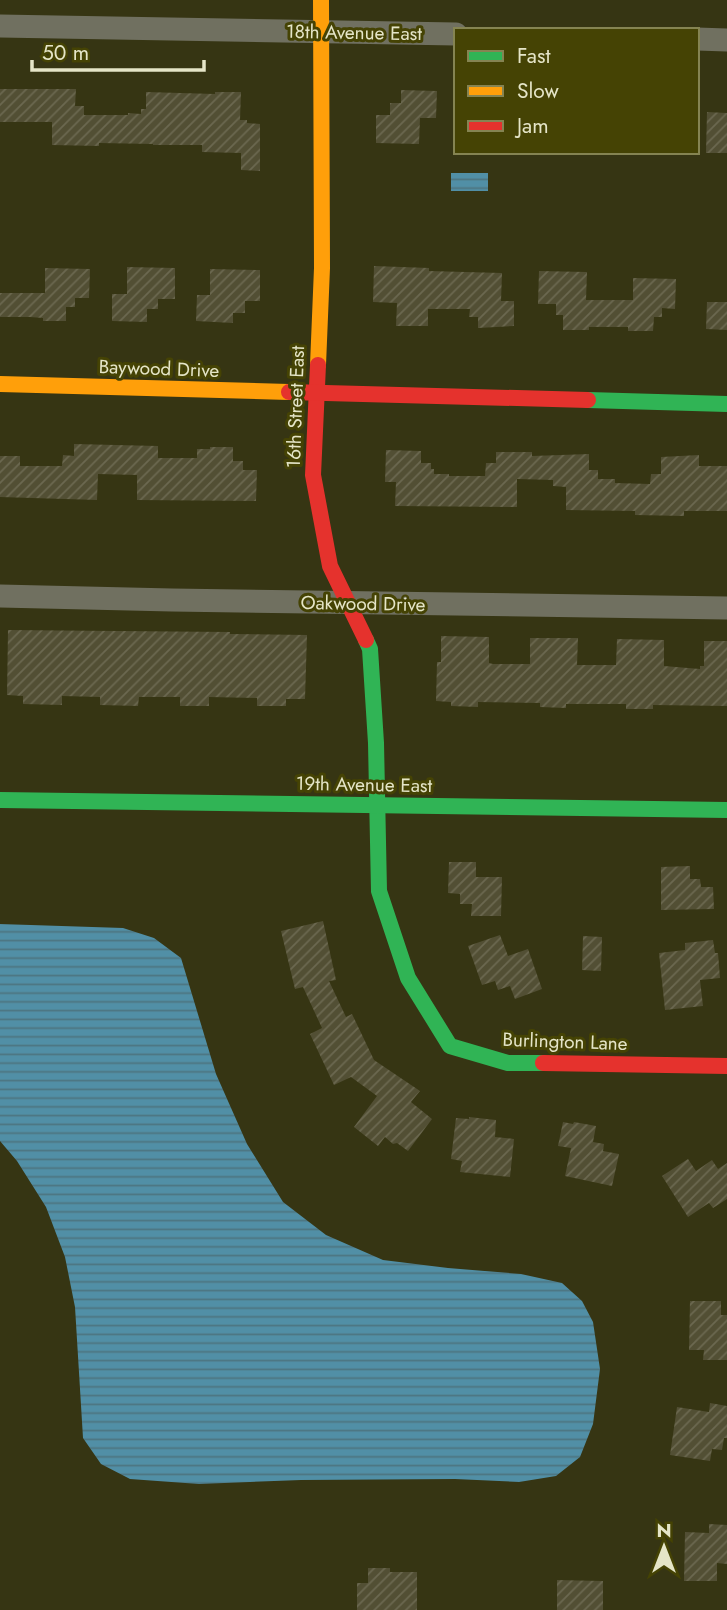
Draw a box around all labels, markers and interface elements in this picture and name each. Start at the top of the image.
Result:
street label: 18th Avenue East [286,18,423,47]
scale bar [32,28,203,72]
legend [454,28,699,154]
text: 50 m [42,38,89,68]
text: Fast [517,41,550,71]
text: Slow [517,76,559,106]
text: Jam [514,111,549,141]
street label: 16th Street East [280,345,311,469]
street label: Baywood Drive [98,353,220,384]
street label: Oakwood Drive [300,589,426,618]
street label: 19th Avenue East [296,770,433,799]
street label: Burlington Lane [502,1026,628,1057]
north arrow [629,1512,699,1582]
text: N [656,1517,672,1544]

